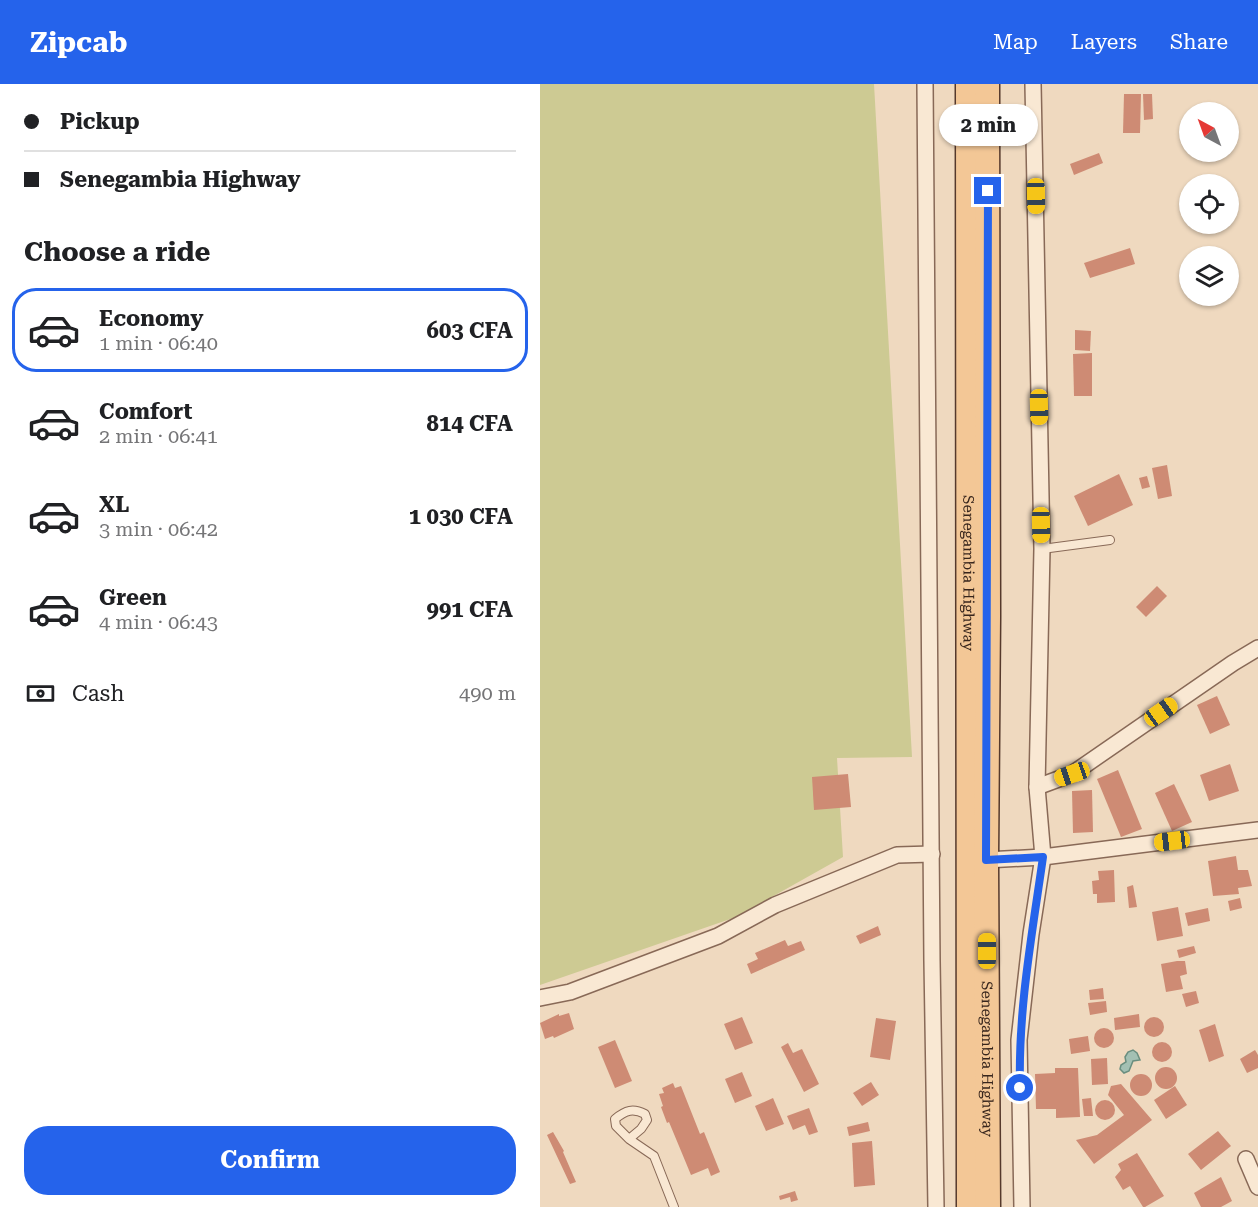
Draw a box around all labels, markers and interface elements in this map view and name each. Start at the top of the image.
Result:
text: Zipcab [30,26,128,59]
text: Map [993,30,1038,54]
text: Layers [1071,30,1137,54]
text: Share [1170,30,1228,54]
north arrow [1179,102,1239,162]
map controls [1179,102,1239,306]
callout: 2 min [938,104,1038,146]
text: Pickup [60,109,140,134]
text: 2 min [961,113,1016,137]
text: Senegambia Highway [60,167,300,192]
button: locate [1179,174,1239,234]
route end [974,177,1001,204]
car [1027,178,1045,214]
text: Choose a ride [24,236,210,268]
button: layers [1179,246,1239,306]
icon: car [27,303,81,357]
text: Economy [99,306,203,331]
text: 603 CFA [427,318,513,343]
text: 1 min · 06:40 [99,331,218,355]
car [1030,389,1048,425]
icon: car [27,396,81,450]
text: Comfort [99,399,192,424]
text: 814 CFA [427,411,513,436]
text: 2 min · 06:41 [99,424,218,448]
icon: car [27,489,81,543]
text: XL [99,492,129,517]
street label: Senegambia Highway [959,495,978,651]
text: 1 030 CFA [409,504,513,529]
car [1032,507,1050,543]
text: 3 min · 06:42 [99,517,218,541]
icon: car [27,582,81,636]
text: Green [99,585,167,610]
text: 991 CFA [427,597,513,622]
text: 4 min · 06:43 [99,610,218,634]
icon: cash [24,677,57,710]
text: Cash [72,681,124,706]
text: 490 m [459,681,516,705]
car [1141,694,1181,730]
car [1052,760,1092,788]
car [1153,830,1191,852]
car [978,933,996,969]
street label: Senegambia Highway [978,981,997,1137]
route start [1006,1074,1033,1101]
button: Confirm [24,1126,516,1195]

